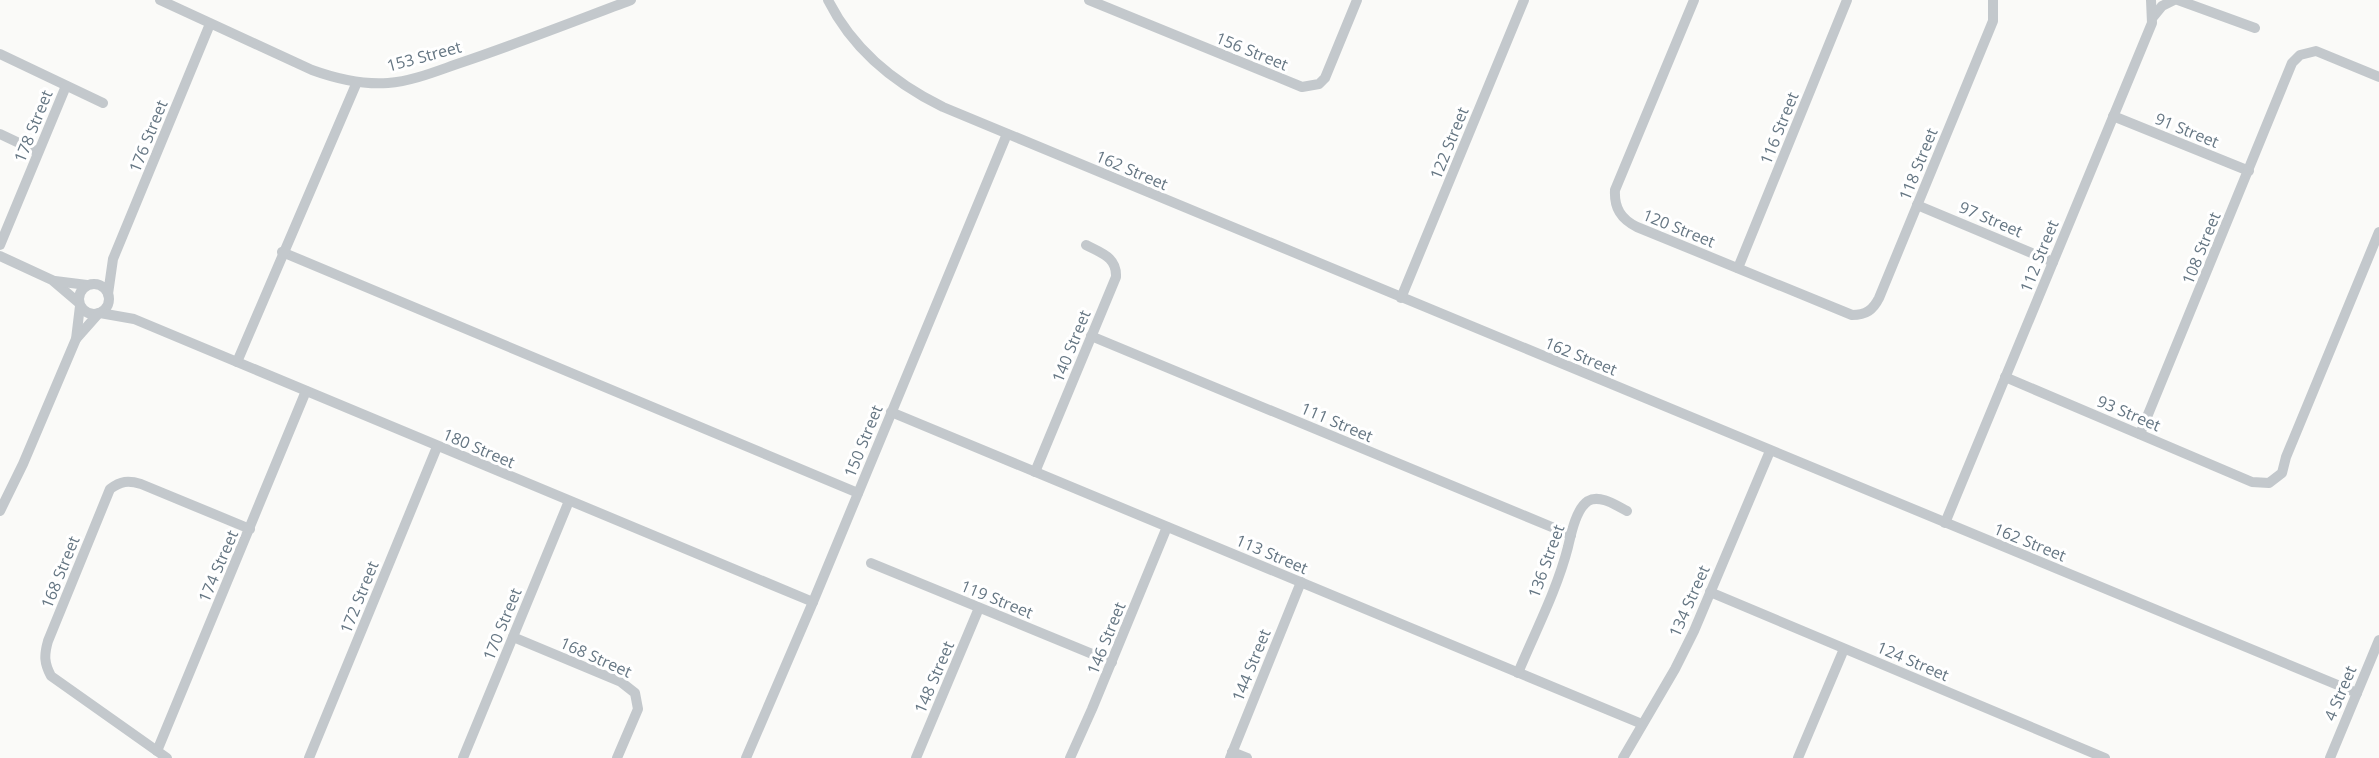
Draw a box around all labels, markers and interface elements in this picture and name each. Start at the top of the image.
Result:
street label: 156 Street [1213,27,1292,76]
street label: 153 Street [384,35,464,76]
street label: 178 Street [9,86,58,165]
street label: 116 Street [1755,88,1804,167]
street label: 176 Street [124,96,173,175]
street label: 122 Street [1425,103,1474,182]
street label: 91 Street [2152,107,2223,153]
street label: 118 Street [1894,124,1943,203]
street label: 162 Street [1093,145,1172,195]
street label: 97 Street [1956,196,2026,242]
street label: 120 Street [1640,204,1719,253]
street label: 108 Street [2177,208,2226,287]
street label: 112 Street [2015,216,2064,295]
street label: 140 Street [1047,306,1096,385]
street label: 162 Street [1542,332,1621,381]
street label: 93 Street [2094,390,2164,436]
street label: 111 Street [1298,397,1377,447]
street label: 150 Street [839,401,888,480]
street label: 180 Street [440,423,519,473]
street label: 162 Street [1991,518,2070,567]
street label: 136 Street [1523,521,1569,601]
street label: 174 Street [193,526,243,605]
street label: 113 Street [1233,529,1312,579]
street label: 168 Street [36,532,85,611]
street label: 172 Street [335,557,384,636]
street label: 134 Street [1663,561,1715,640]
street label: 119 Street [958,575,1037,624]
street label: 170 Street [478,584,527,663]
street label: 146 Street [1082,598,1131,677]
street label: 144 Street [1227,625,1276,704]
street label: 168 Street [557,631,636,683]
street label: 124 Street [1874,636,1953,686]
street label: 148 Street [909,637,959,716]
street label: 4 Street [2319,662,2362,724]

